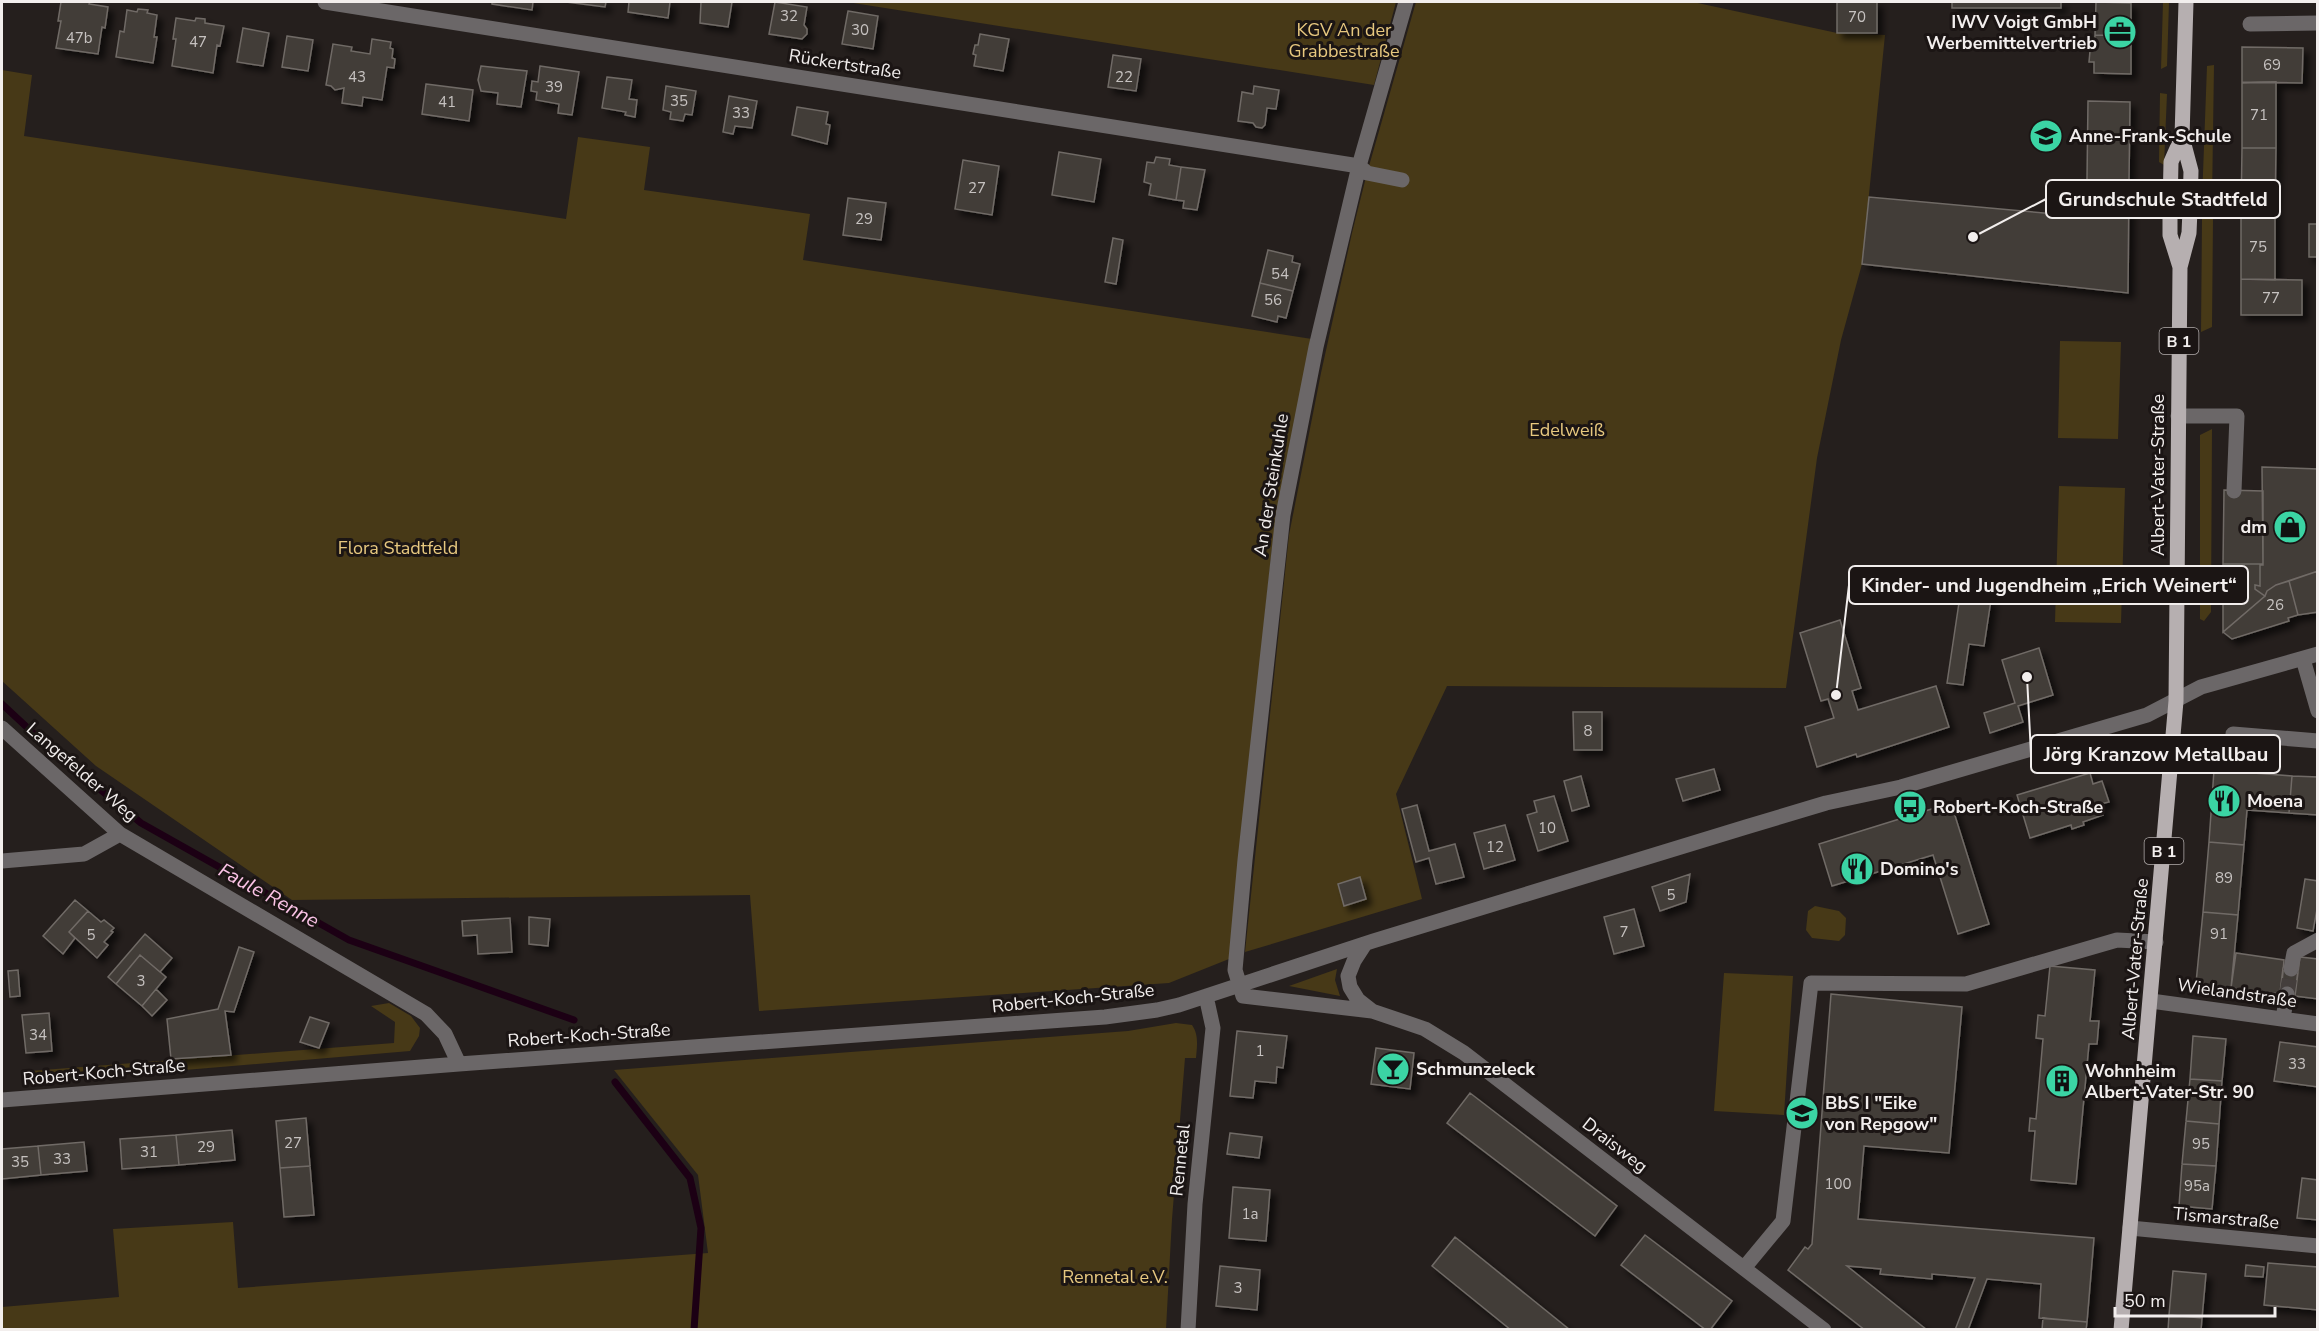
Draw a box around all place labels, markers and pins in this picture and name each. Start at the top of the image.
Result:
place label: IWV Voigt GmbH Werbemittelvertrieb [1926,10,2097,55]
office icon: IWV Voigt GmbH Werbemittelvertrieb [2102,14,2138,50]
school or university icon: Anne-Frank-Schule [2028,118,2064,154]
place label: Anne-Frank-Schule [2069,124,2232,148]
callout: Grundschule Stadtfeld [2046,180,2280,218]
shop icon: dm [2272,509,2308,545]
place label: dm [2240,515,2267,539]
callout: Kinder- und Jugendheim „Erich Weinert“ [1849,566,2248,604]
callout: Jörg Kranzow Metallbau [2031,735,2280,773]
restaurant icon: Moena [2206,783,2242,819]
bus stop icon: Robert-Koch-Straße [1892,789,1928,825]
place label: Moena [2247,789,2303,813]
place label: Robert-Koch-Straße [1933,795,2104,819]
restaurant icon: Domino's [1839,851,1875,887]
place label: Domino's [1880,857,1959,881]
bar icon: Schmunzeleck [1375,1051,1411,1087]
place label: Schmunzeleck [1416,1057,1535,1081]
place label: Wohnheim Albert-Vater-Str. 90 [2085,1059,2254,1104]
building icon: Wohnheim Albert-Vater-Str. 90 [2044,1063,2080,1099]
place label: BbS I "Eike von Repgow" [1824,1091,1937,1136]
school or university icon: BbS I "Eike von Repgow" [1784,1095,1820,1131]

